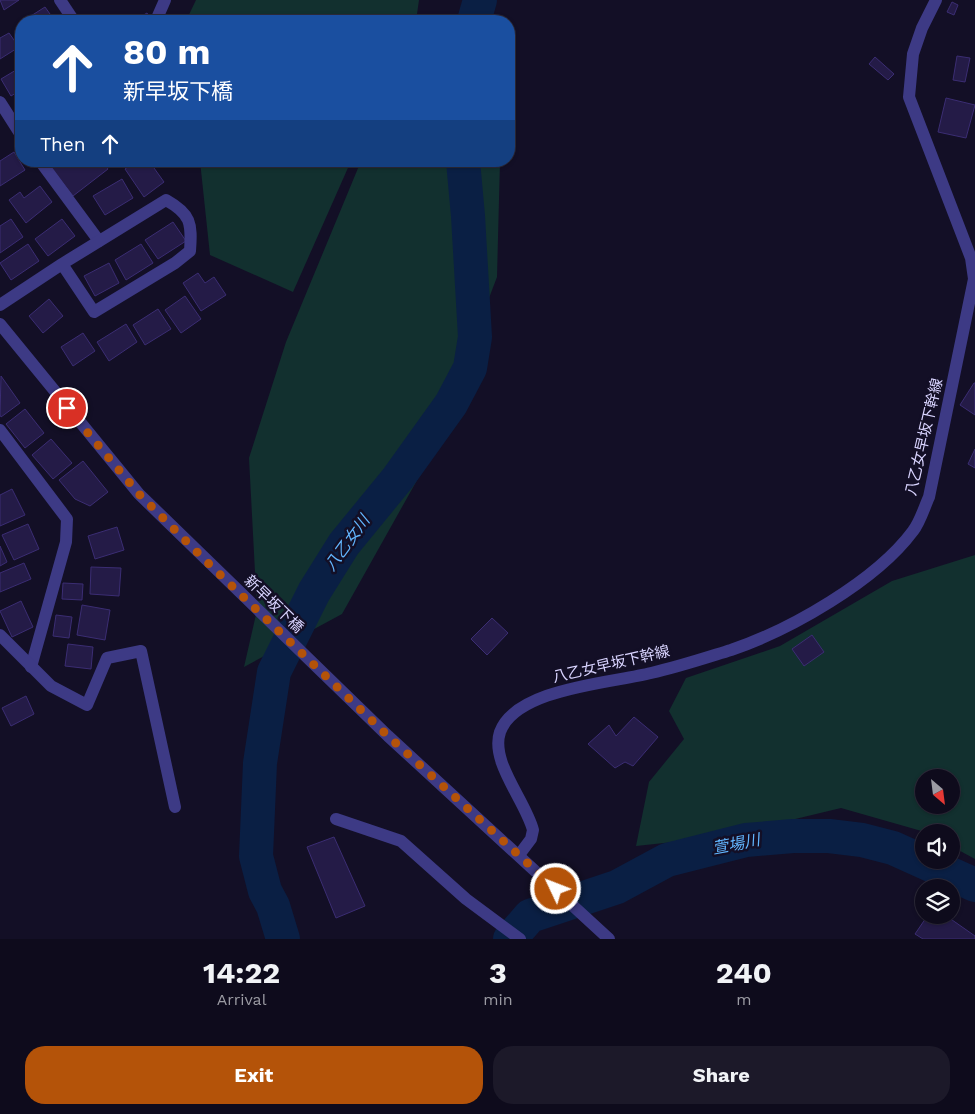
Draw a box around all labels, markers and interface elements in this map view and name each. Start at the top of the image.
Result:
text: 80 m [123,31,210,73]
icon: ahead [40,35,105,100]
text: 新早坂下橋 [123,79,233,104]
icon: ahead [96,130,124,158]
text: Then [40,133,86,156]
street label: 八乙女早坂下幹線 [902,377,946,497]
pin [46,387,88,429]
icon: arrive [53,394,81,422]
water label: 八乙女川 [321,510,375,574]
street label: 新早坂下橋 [241,571,307,637]
street label: 八乙女早坂下幹線 [551,642,671,686]
north arrow [915,769,960,814]
map controls [915,769,960,924]
button: sound [915,824,960,869]
water label: 萱場川 [711,830,763,858]
position arrow [529,862,581,914]
button: layers [915,879,960,924]
text: 14:22 [203,955,280,990]
text: 3 [489,955,507,990]
text: 240 [716,955,772,990]
text: Arrival [217,990,267,1009]
text: min [483,990,513,1009]
text: m [736,990,751,1009]
button: Exit [25,1046,483,1104]
button: Share [493,1046,950,1104]

